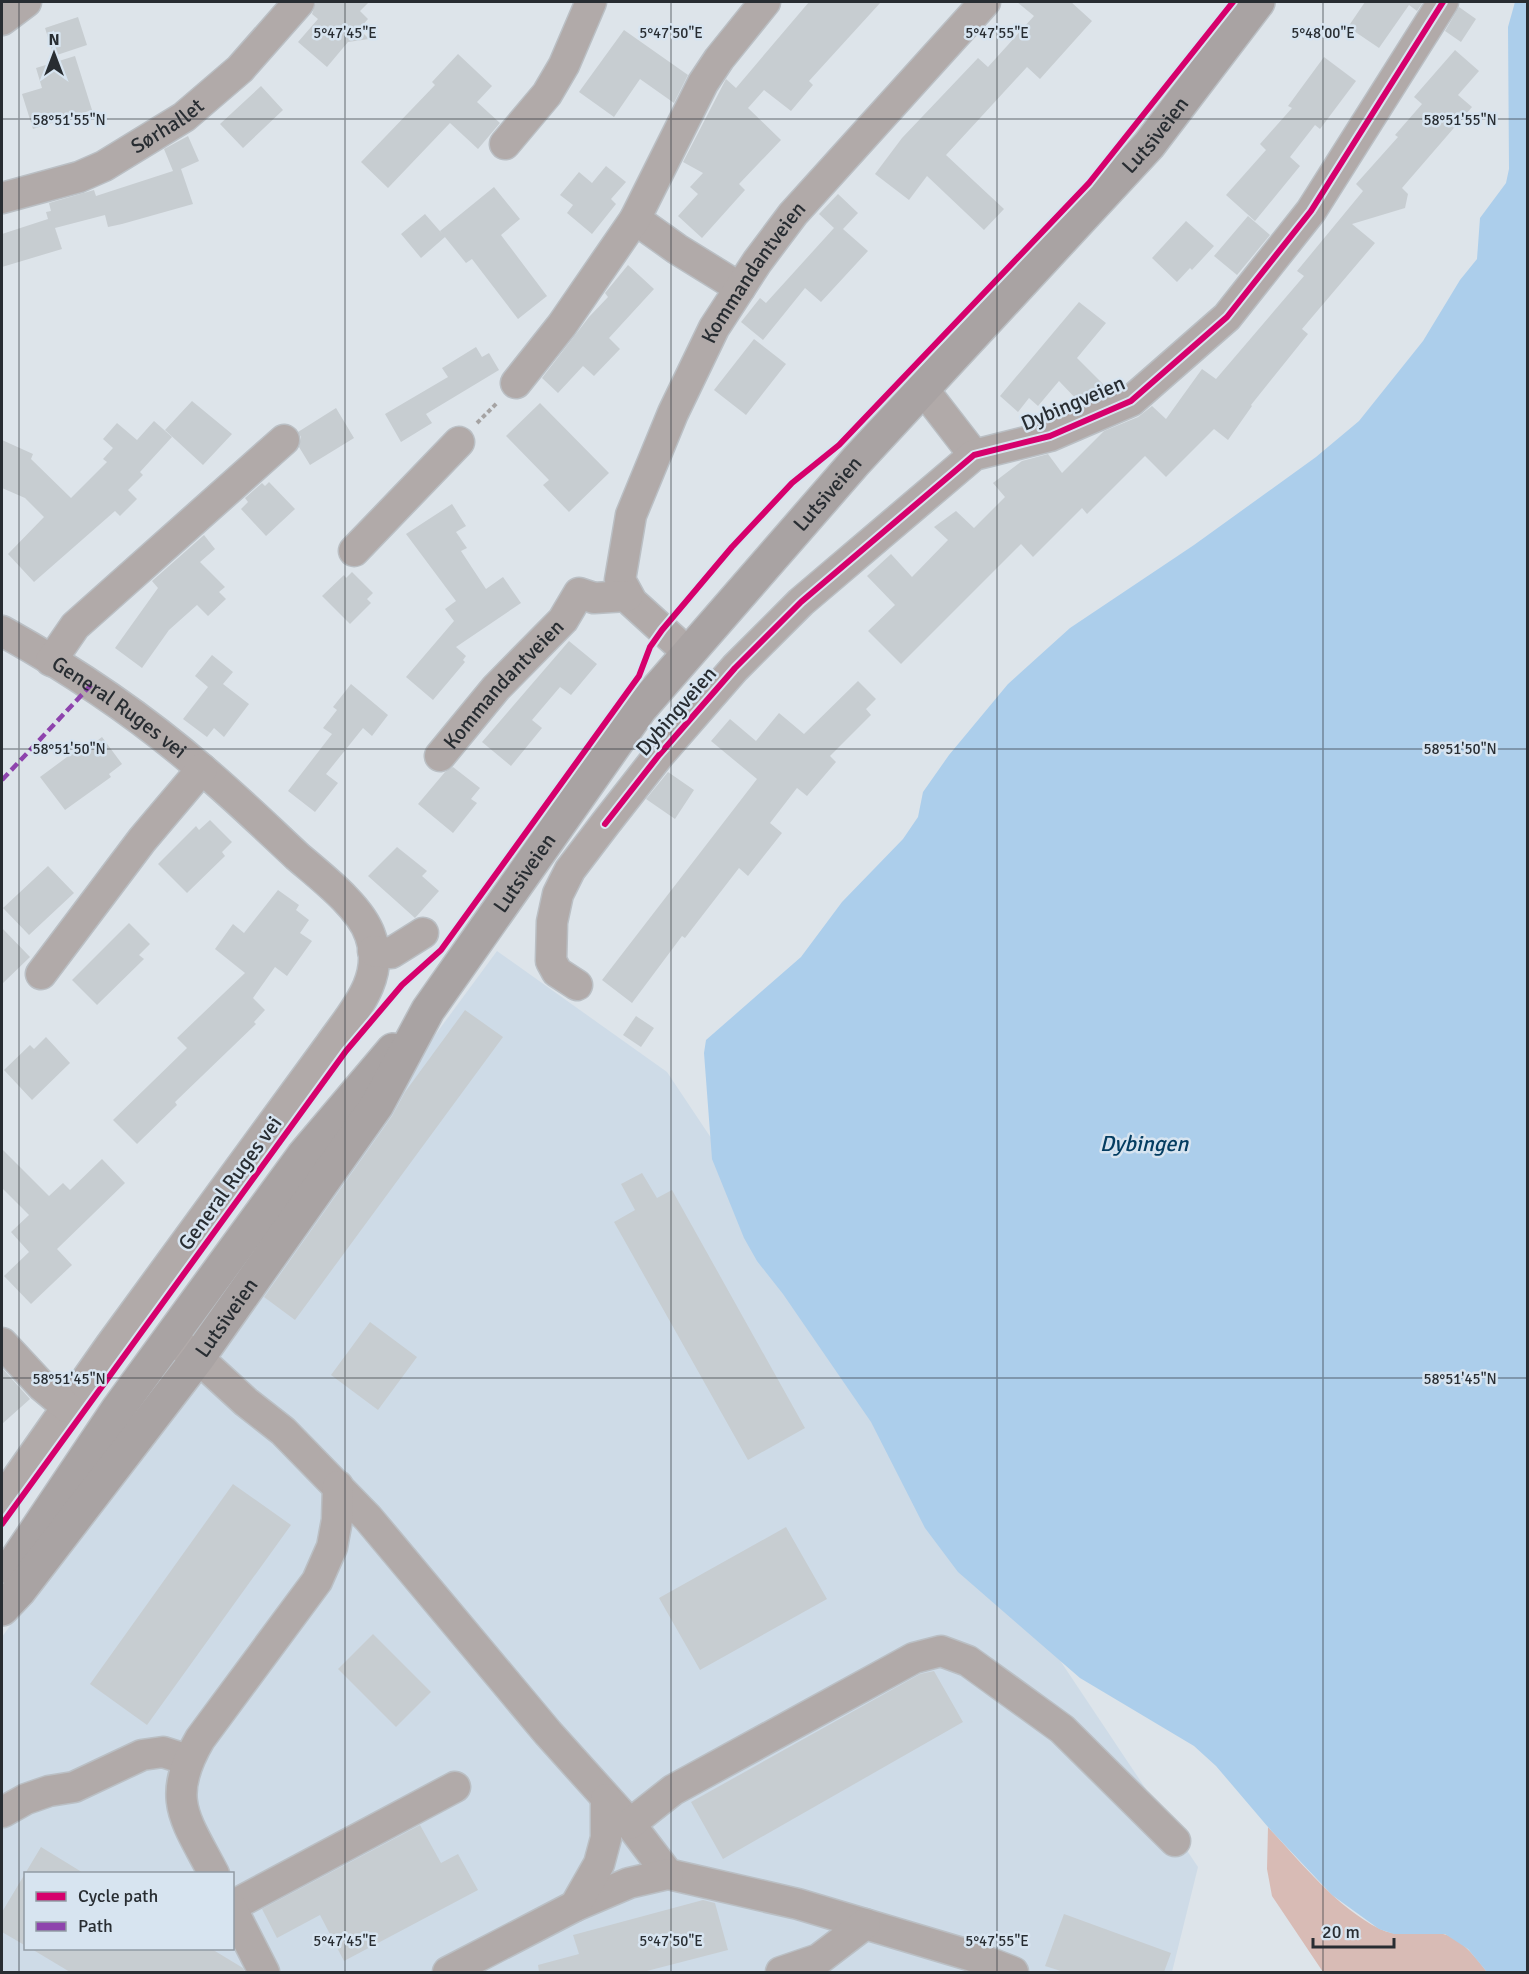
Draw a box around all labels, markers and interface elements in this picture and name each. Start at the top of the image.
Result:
north arrow [24,24,84,84]
text: 5°47'45"E [313,24,377,42]
text: 5°47'50"E [639,24,703,42]
text: 5°47'55"E [965,24,1029,42]
text: 5°48'00"E [1291,24,1355,42]
text: N [48,30,60,50]
street label: Lutsiveien [1116,91,1194,179]
street label: Sørhallet [126,93,209,159]
text: 58°51'55"N [32,111,106,129]
text: 58°51'55"N [1423,111,1497,129]
street label: Kommandantveien [696,196,811,348]
street label: Dybingveien [1017,370,1129,436]
street label: Lutsiveien [788,451,867,537]
street label: Kommandantveien [438,614,569,755]
street label: General Ruges vei [47,650,192,764]
street label: Dybingveien [630,661,722,761]
text: 58°51'50"N [32,740,106,758]
text: 58°51'50"N [1423,740,1497,758]
street label: Lutsiveien [488,828,562,918]
street label: General Ruges vei [173,1111,287,1255]
water label: Dybingen [1100,1130,1189,1157]
street label: Lutsiveien [189,1273,264,1363]
text: 58°51'45"N [32,1370,106,1388]
text: 58°51'45"N [1423,1370,1497,1388]
legend [24,1872,234,1950]
text: Cycle path [78,1885,158,1907]
scale bar [1313,1911,1394,1949]
text: Path [78,1915,113,1937]
text: 20 m [1322,1921,1360,1943]
text: 5°47'45"E [313,1932,377,1950]
text: 5°47'50"E [639,1932,703,1950]
text: 5°47'55"E [965,1932,1029,1950]

